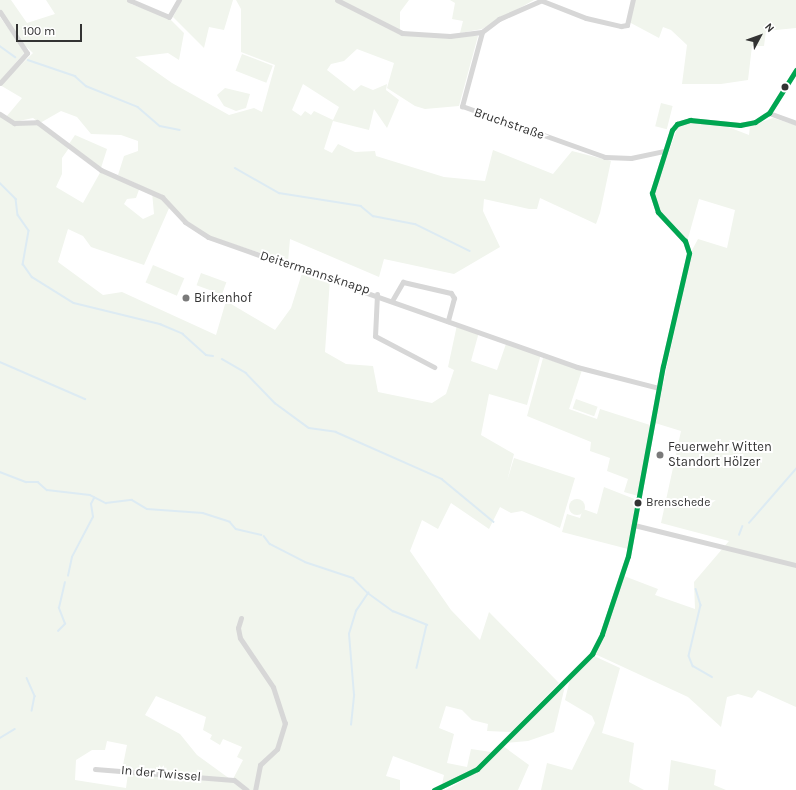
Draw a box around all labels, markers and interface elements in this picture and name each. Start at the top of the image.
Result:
scale bar [18,16,84,42]
north arrow [740,16,780,56]
text: N [762,21,777,35]
text: 100 m [23,24,55,38]
unlabelled marker [780,82,790,92]
street label: Bruchstraße [472,105,546,143]
street label: Deitermannsknapp [258,248,372,298]
place label: Birkenhof [194,290,252,306]
marker: Birkenhof [181,293,191,303]
place label: Feuerwehr Witten Standort Hölzer [668,440,772,471]
marker: Feuerwehr Witten Standort Hölzer [655,450,665,460]
place label: Brenschede [646,496,710,510]
marker: Brenschede [633,498,643,508]
street label: In der Twissel [120,763,202,785]

